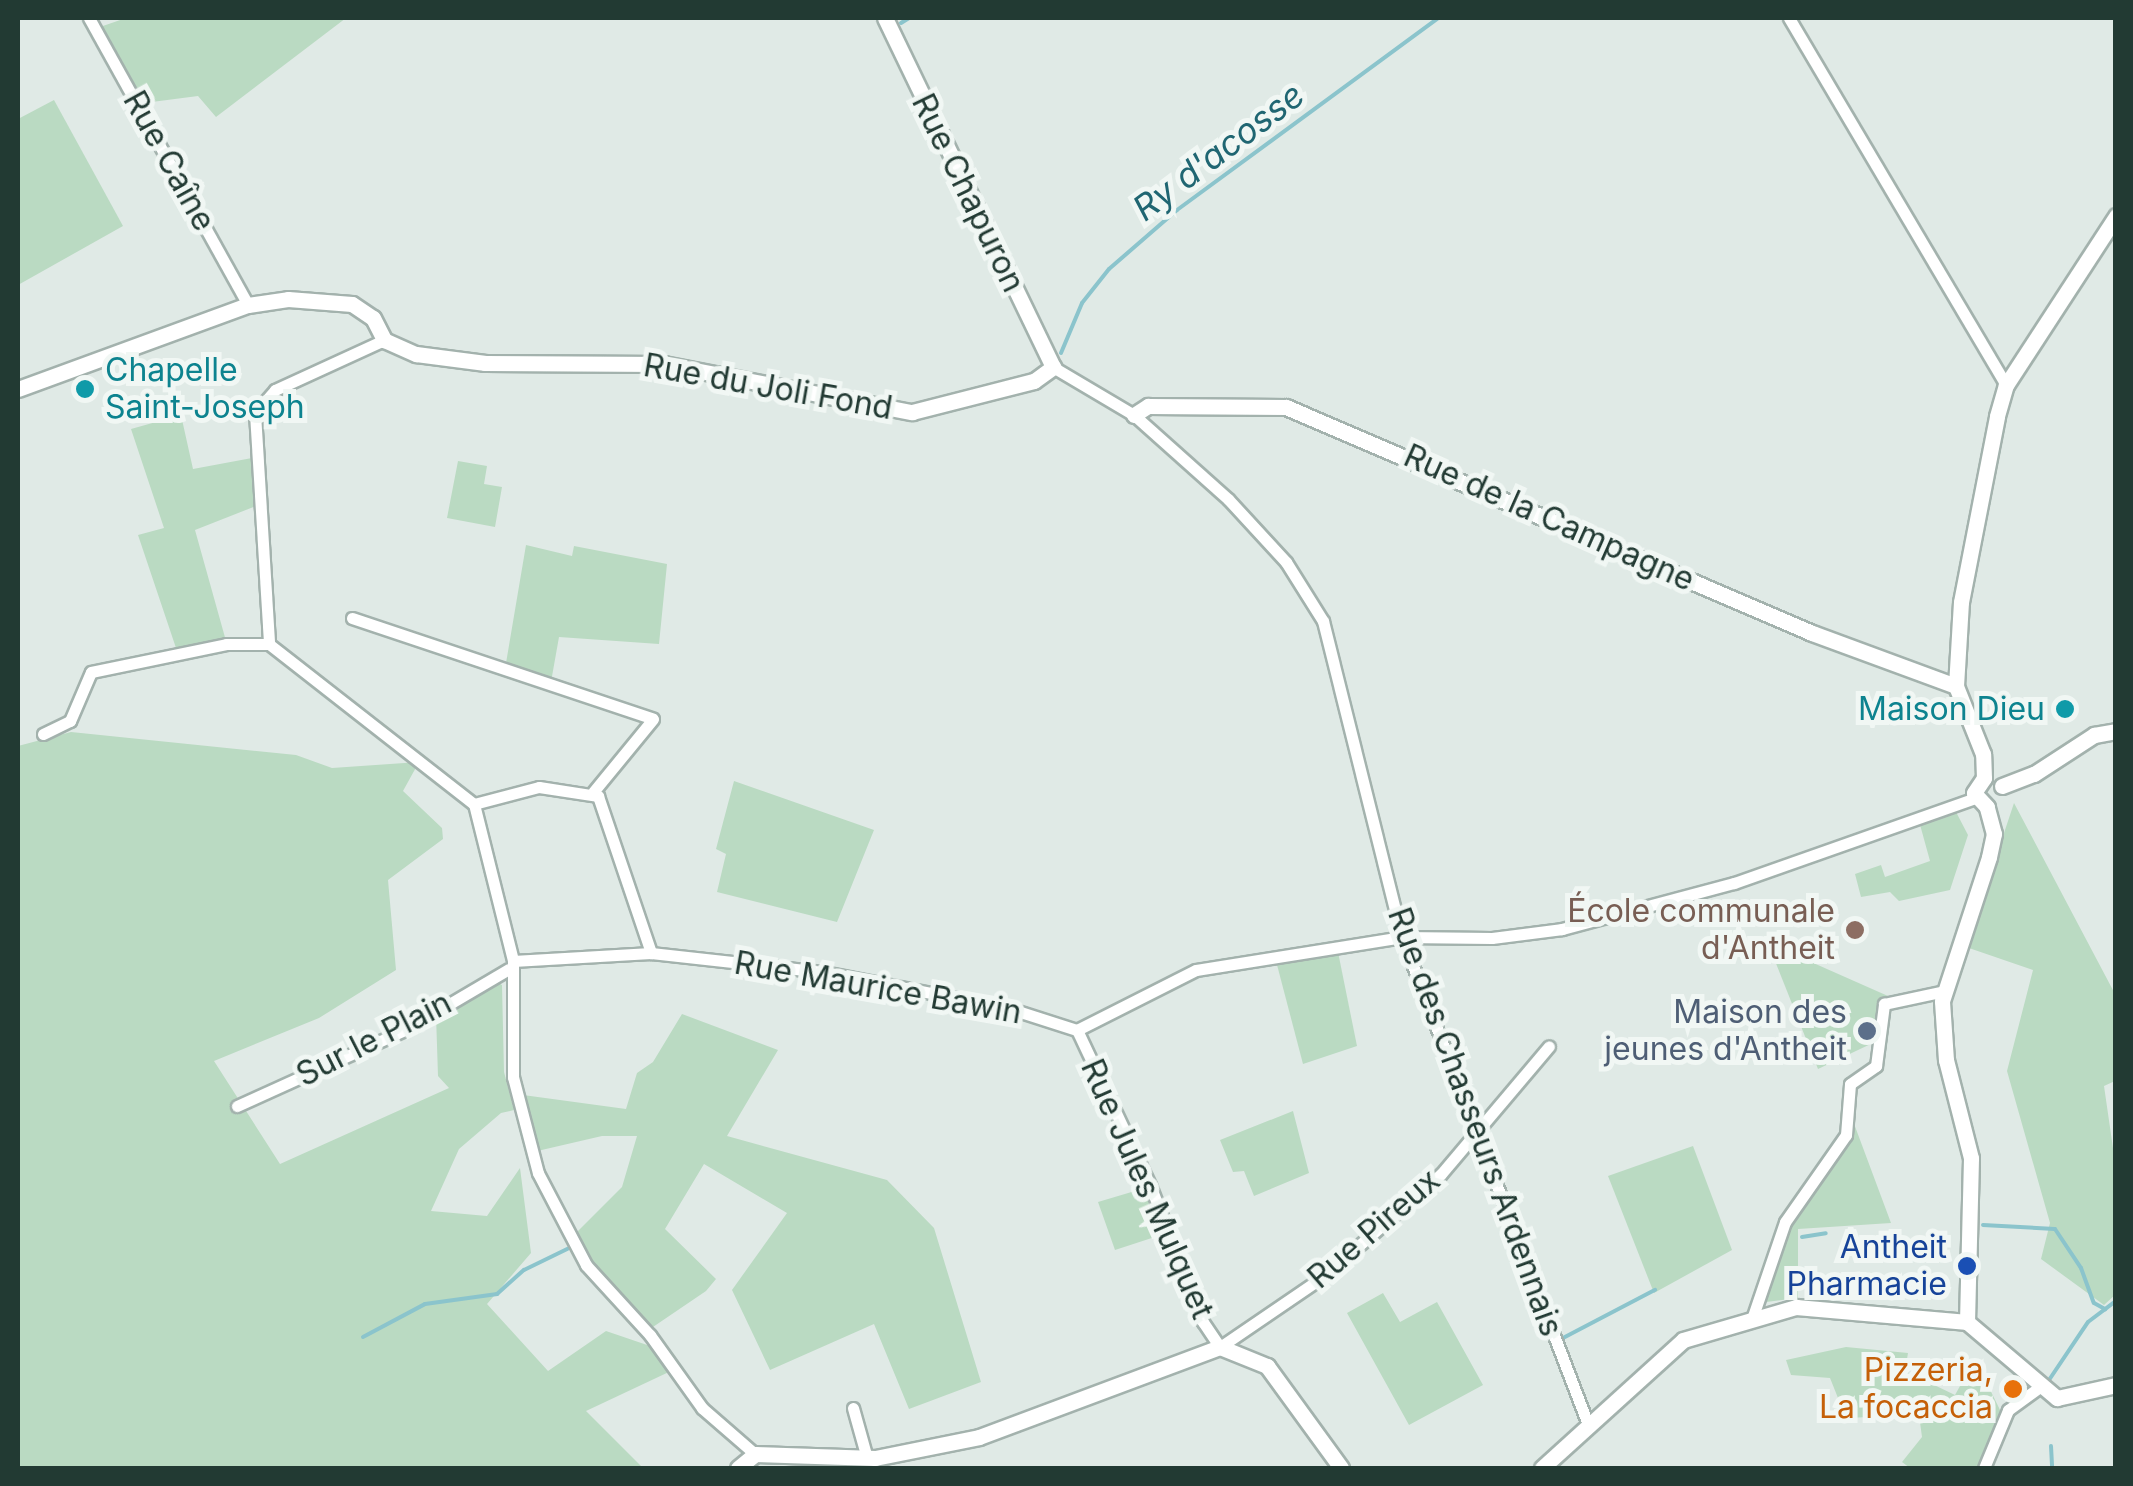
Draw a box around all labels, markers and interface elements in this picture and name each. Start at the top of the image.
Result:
water label: Ry d'acosse [1124,73,1312,229]
street label: Rue Caîne [115,84,223,238]
street label: Rue Chapuron [903,88,1033,298]
street label: Rue du Joli Fond [641,346,895,428]
place label: Chapelle Saint-Joseph [105,352,305,427]
marker: Chapelle Saint-Joseph [74,378,96,400]
street label: Rue de la Campagne [1398,437,1700,599]
place label: Maison Dieu [1858,690,2045,728]
marker: Maison Dieu [2054,698,2076,720]
place label: École communale d'Antheit [1567,893,1835,968]
street label: Rue des Chasseurs Ardennais [1379,903,1571,1341]
marker: École communale d'Antheit [1844,919,1866,941]
street label: Rue Maurice Bawin [731,944,1025,1032]
street label: Sur le Plain [290,984,458,1094]
place label: Maison des jeunes d'Antheit [1604,994,1847,1069]
marker: Maison des jeunes d'Antheit [1856,1020,1878,1042]
street label: Rue Jules Mulquet [1073,1053,1221,1325]
street label: Rue Pireux [1300,1161,1448,1297]
place label: Antheit Pharmacie [1786,1229,1947,1304]
marker: Antheit Pharmacie [1956,1255,1978,1277]
place label: Pizzeria, La focaccia [1819,1352,1993,1427]
marker: Pizzeria, La focaccia [2002,1378,2024,1400]

